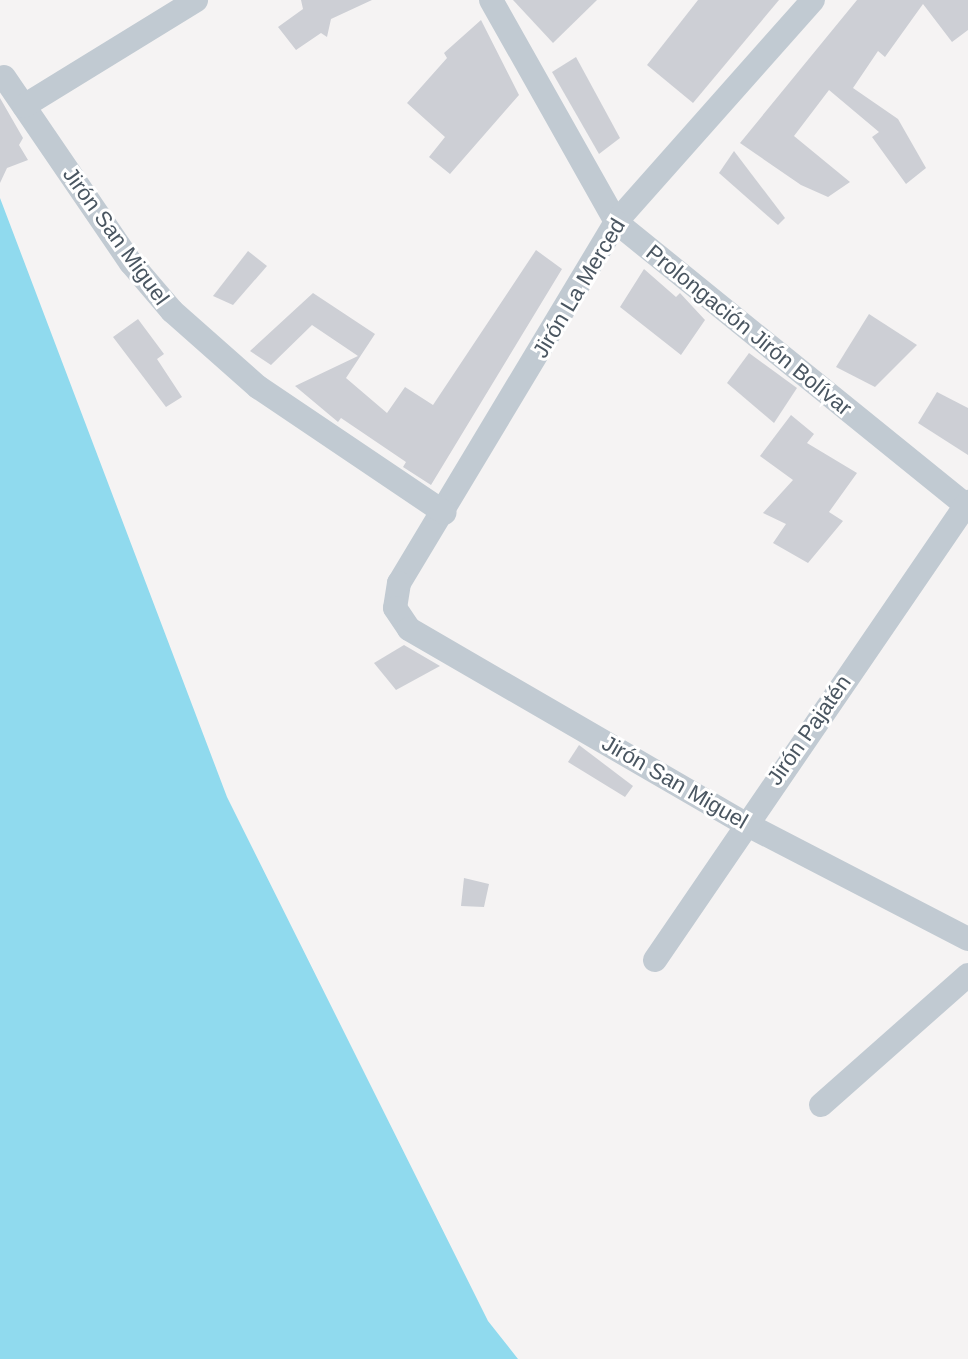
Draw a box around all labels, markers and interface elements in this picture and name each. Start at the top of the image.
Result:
street label: Jirón San Miguel [57,162,175,310]
street label: Jirón La Merced [527,214,631,362]
street label: Prolongación Jirón Bolívar [641,239,857,421]
street label: Jirón Pajatén [761,670,857,790]
street label: Jirón San Miguel [597,730,753,834]

